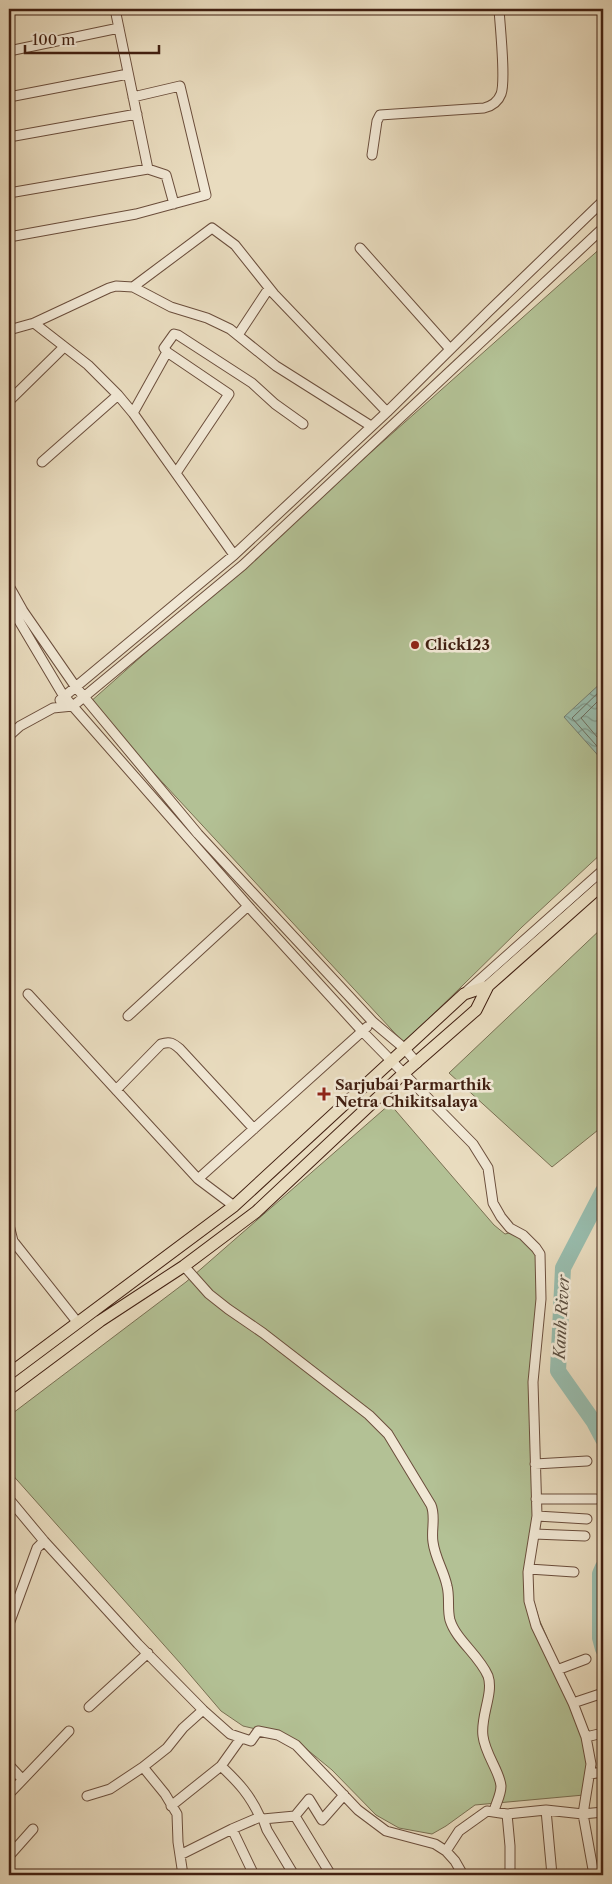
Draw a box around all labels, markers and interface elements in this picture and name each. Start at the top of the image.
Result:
scale bar [25,22,159,54]
text: 100 m [32,30,75,49]
place label: Click123 [425,635,490,654]
marker: Click123 [409,639,421,651]
place label: Sarjubai Parmarthik Netra Chikitsalaya [335,1075,493,1111]
marker: Sarjubai Parmarthik Netra Chikitsalaya [317,1087,331,1101]
water label: Kanh River [549,1273,573,1362]

